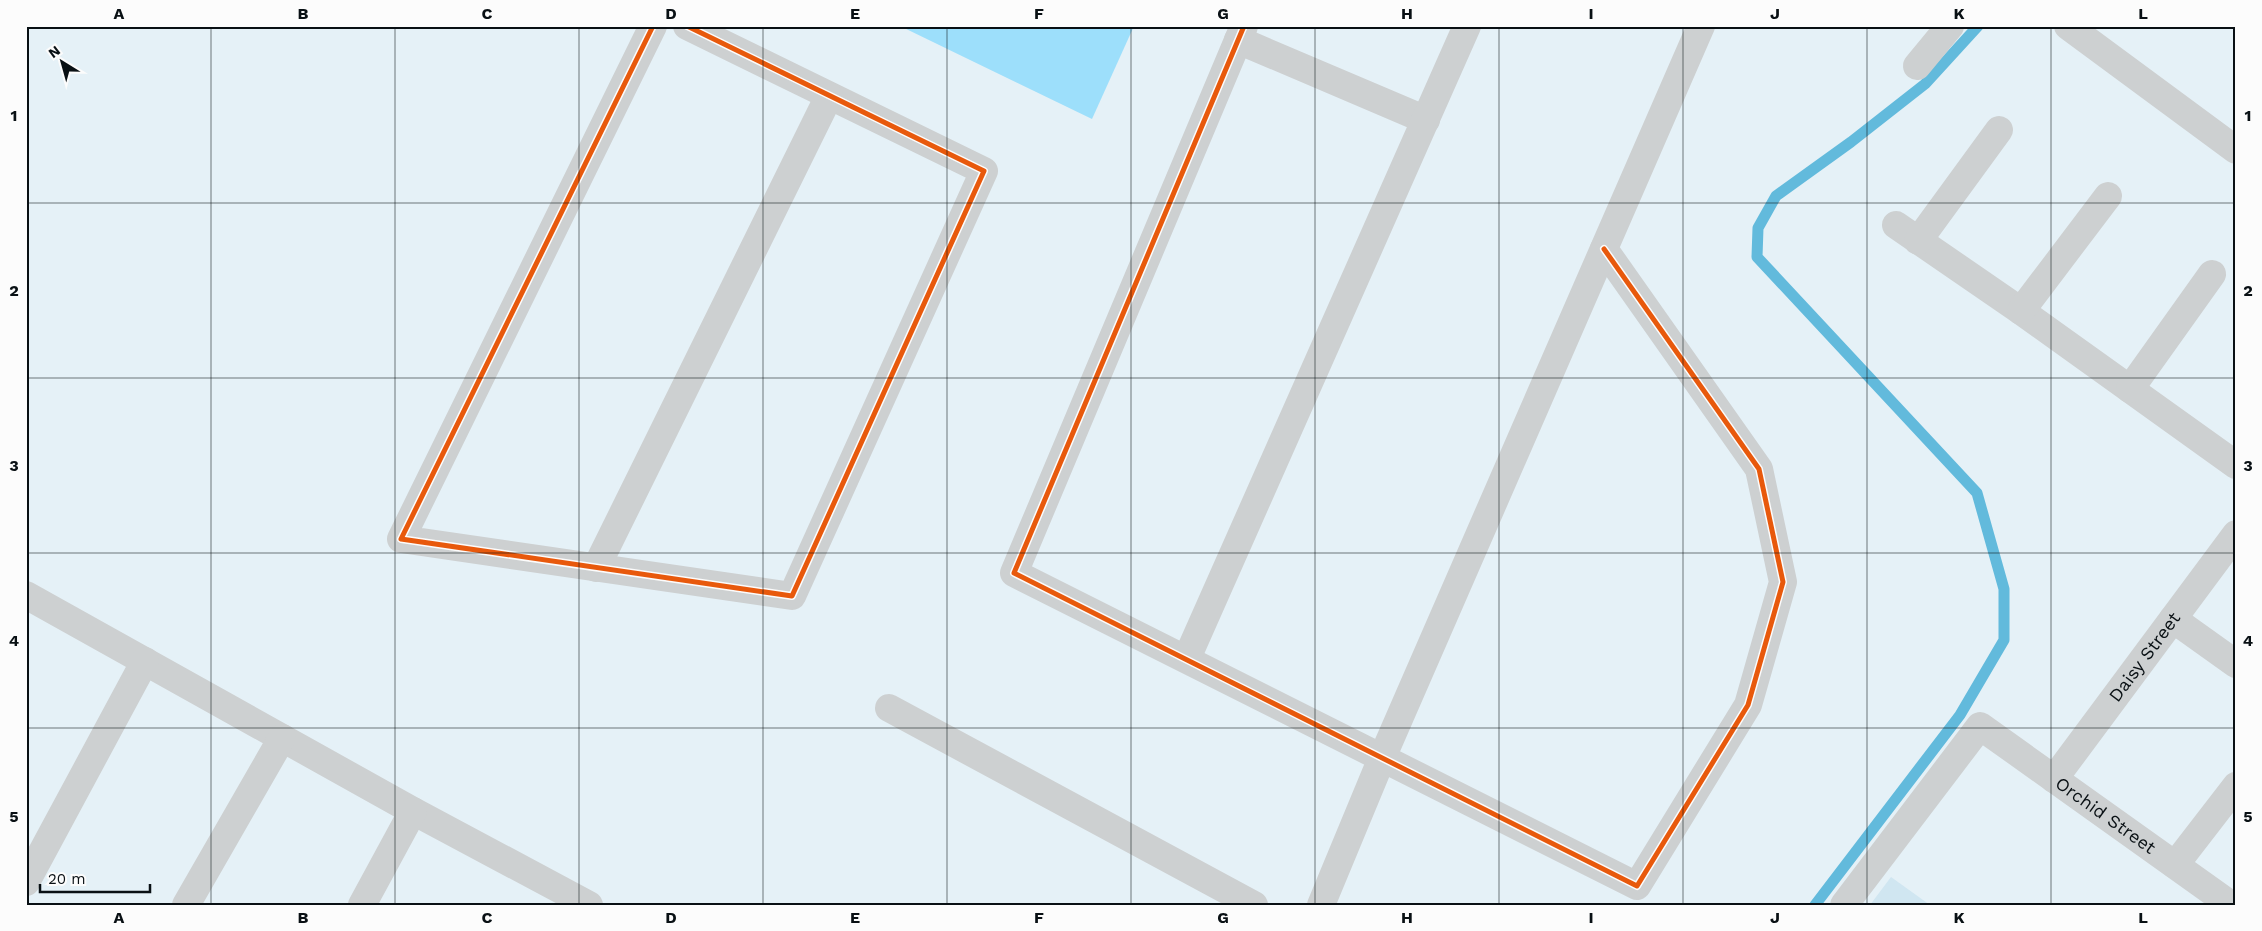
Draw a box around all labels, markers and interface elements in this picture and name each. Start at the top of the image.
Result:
text: A [114,4,125,23]
text: B [298,4,309,23]
text: C [482,4,493,23]
text: D [665,4,677,23]
text: E [850,4,860,23]
text: F [1034,4,1044,23]
text: G [1217,4,1229,23]
text: H [1401,4,1413,23]
text: I [1588,4,1594,23]
text: J [1770,4,1780,23]
text: K [1953,4,1965,23]
text: L [2138,4,2148,23]
north arrow [38,38,88,88]
text: N [45,42,63,61]
text: 1 [11,106,17,125]
text: 1 [2245,106,2251,125]
text: 2 [9,281,19,300]
text: 2 [2243,281,2253,300]
text: 3 [9,456,19,475]
text: 3 [2243,456,2253,475]
street label: Daisy Street [2104,607,2185,706]
text: 4 [9,631,19,650]
text: 4 [2243,631,2253,650]
street label: Orchid Street [2052,772,2160,858]
text: 5 [9,807,19,826]
text: 5 [2243,807,2253,826]
scale bar [40,861,150,893]
text: 20 m [48,870,86,888]
text: A [114,908,125,927]
text: B [298,908,309,927]
text: C [482,908,493,927]
text: D [665,908,677,927]
text: E [850,908,860,927]
text: F [1034,908,1044,927]
text: G [1217,908,1229,927]
text: H [1401,908,1413,927]
text: I [1588,908,1594,927]
text: J [1770,908,1780,927]
text: K [1953,908,1965,927]
text: L [2138,908,2148,927]

